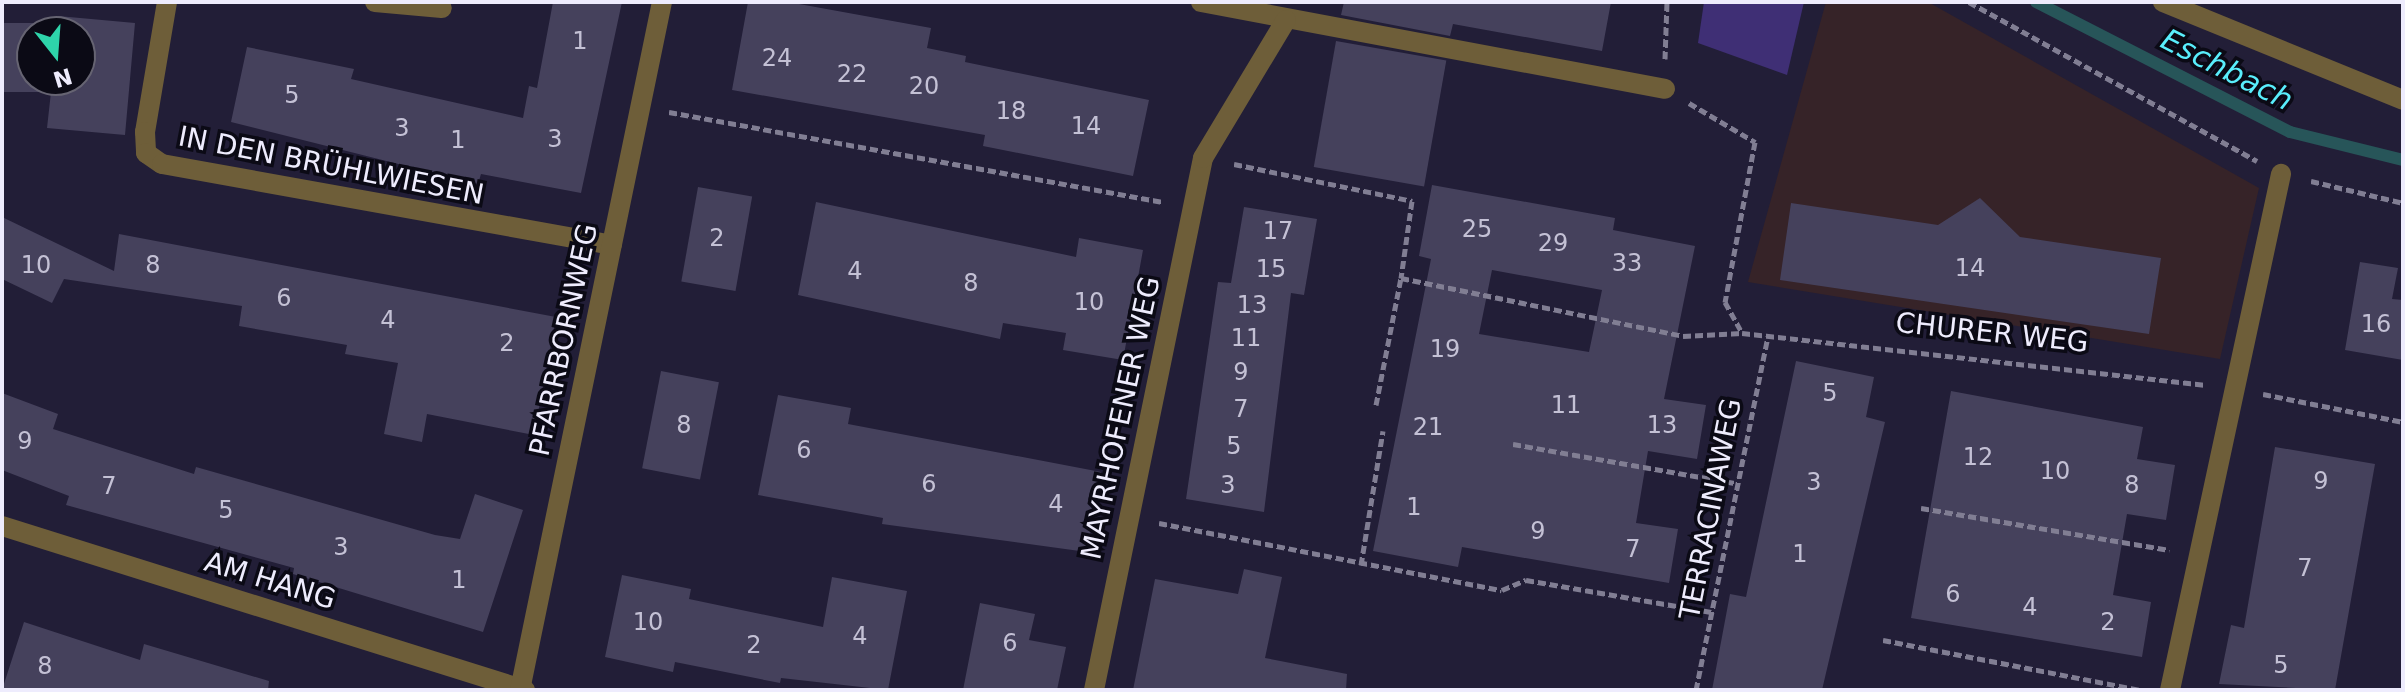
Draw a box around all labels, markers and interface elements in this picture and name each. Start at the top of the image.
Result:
north arrow [16,16,96,96]
water label: Eschbach [2155,21,2299,119]
house number: 1 [572,28,588,56]
house number: 24 [762,45,792,73]
house number: 22 [837,61,867,89]
text: N [50,63,75,92]
house number: 20 [909,73,939,101]
house number: 5 [284,82,300,110]
house number: 18 [996,98,1026,126]
house number: 14 [1071,113,1101,141]
house number: 3 [394,115,410,143]
street label: IN DEN BRÜHLWIESEN [175,120,487,212]
house number: 3 [547,126,563,154]
house number: 1 [450,127,466,155]
house number: 25 [1462,216,1492,244]
house number: 17 [1263,218,1293,246]
street label: PFARRBORNWEG [523,221,605,459]
house number: 2 [709,225,725,253]
house number: 29 [1538,230,1568,258]
house number: 33 [1612,250,1642,278]
house number: 10 [21,252,51,280]
house number: 8 [145,252,161,280]
house number: 14 [1955,255,1985,283]
house number: 15 [1256,256,1286,284]
house number: 4 [847,258,863,286]
house number: 8 [963,270,979,298]
street label: MAYRHOFENER WEG [1075,273,1167,563]
house number: 6 [276,285,292,313]
house number: 10 [1074,289,1104,317]
house number: 13 [1237,292,1267,320]
street label: CHURER WEG [1894,306,2090,360]
house number: 4 [380,307,396,335]
house number: 16 [2361,311,2391,339]
house number: 11 [1231,325,1261,353]
house number: 2 [499,330,515,358]
house number: 19 [1430,336,1460,364]
house number: 9 [1233,359,1249,387]
house number: 5 [1822,380,1838,408]
house number: 11 [1551,392,1581,420]
house number: 7 [1233,396,1249,424]
street label: TERRACINAWEG [1673,396,1749,622]
house number: 8 [676,412,692,440]
house number: 13 [1647,412,1677,440]
house number: 21 [1413,414,1443,442]
house number: 9 [17,428,33,456]
house number: 5 [1226,433,1242,461]
house number: 6 [796,437,812,465]
house number: 12 [1963,444,1993,472]
house number: 10 [2040,458,2070,486]
house number: 9 [2313,468,2329,496]
house number: 3 [1806,469,1822,497]
house number: 6 [921,471,937,499]
house number: 3 [1220,472,1236,500]
house number: 8 [2124,472,2140,500]
house number: 7 [101,473,117,501]
house number: 4 [1048,491,1064,519]
house number: 1 [1406,494,1422,522]
house number: 5 [218,497,234,525]
house number: 9 [1530,518,1546,546]
house number: 3 [333,534,349,562]
house number: 7 [1625,536,1641,564]
house number: 1 [1792,541,1808,569]
street label: AM HANG [201,545,339,617]
house number: 7 [2297,555,2313,583]
house number: 1 [451,567,467,595]
house number: 6 [1945,581,1961,609]
house number: 4 [2022,594,2038,622]
house number: 10 [633,609,663,637]
house number: 2 [2100,609,2116,637]
house number: 4 [852,623,868,651]
house number: 6 [1002,630,1018,658]
house number: 2 [746,632,762,660]
house number: 5 [2273,652,2289,680]
house number: 8 [37,653,53,681]

